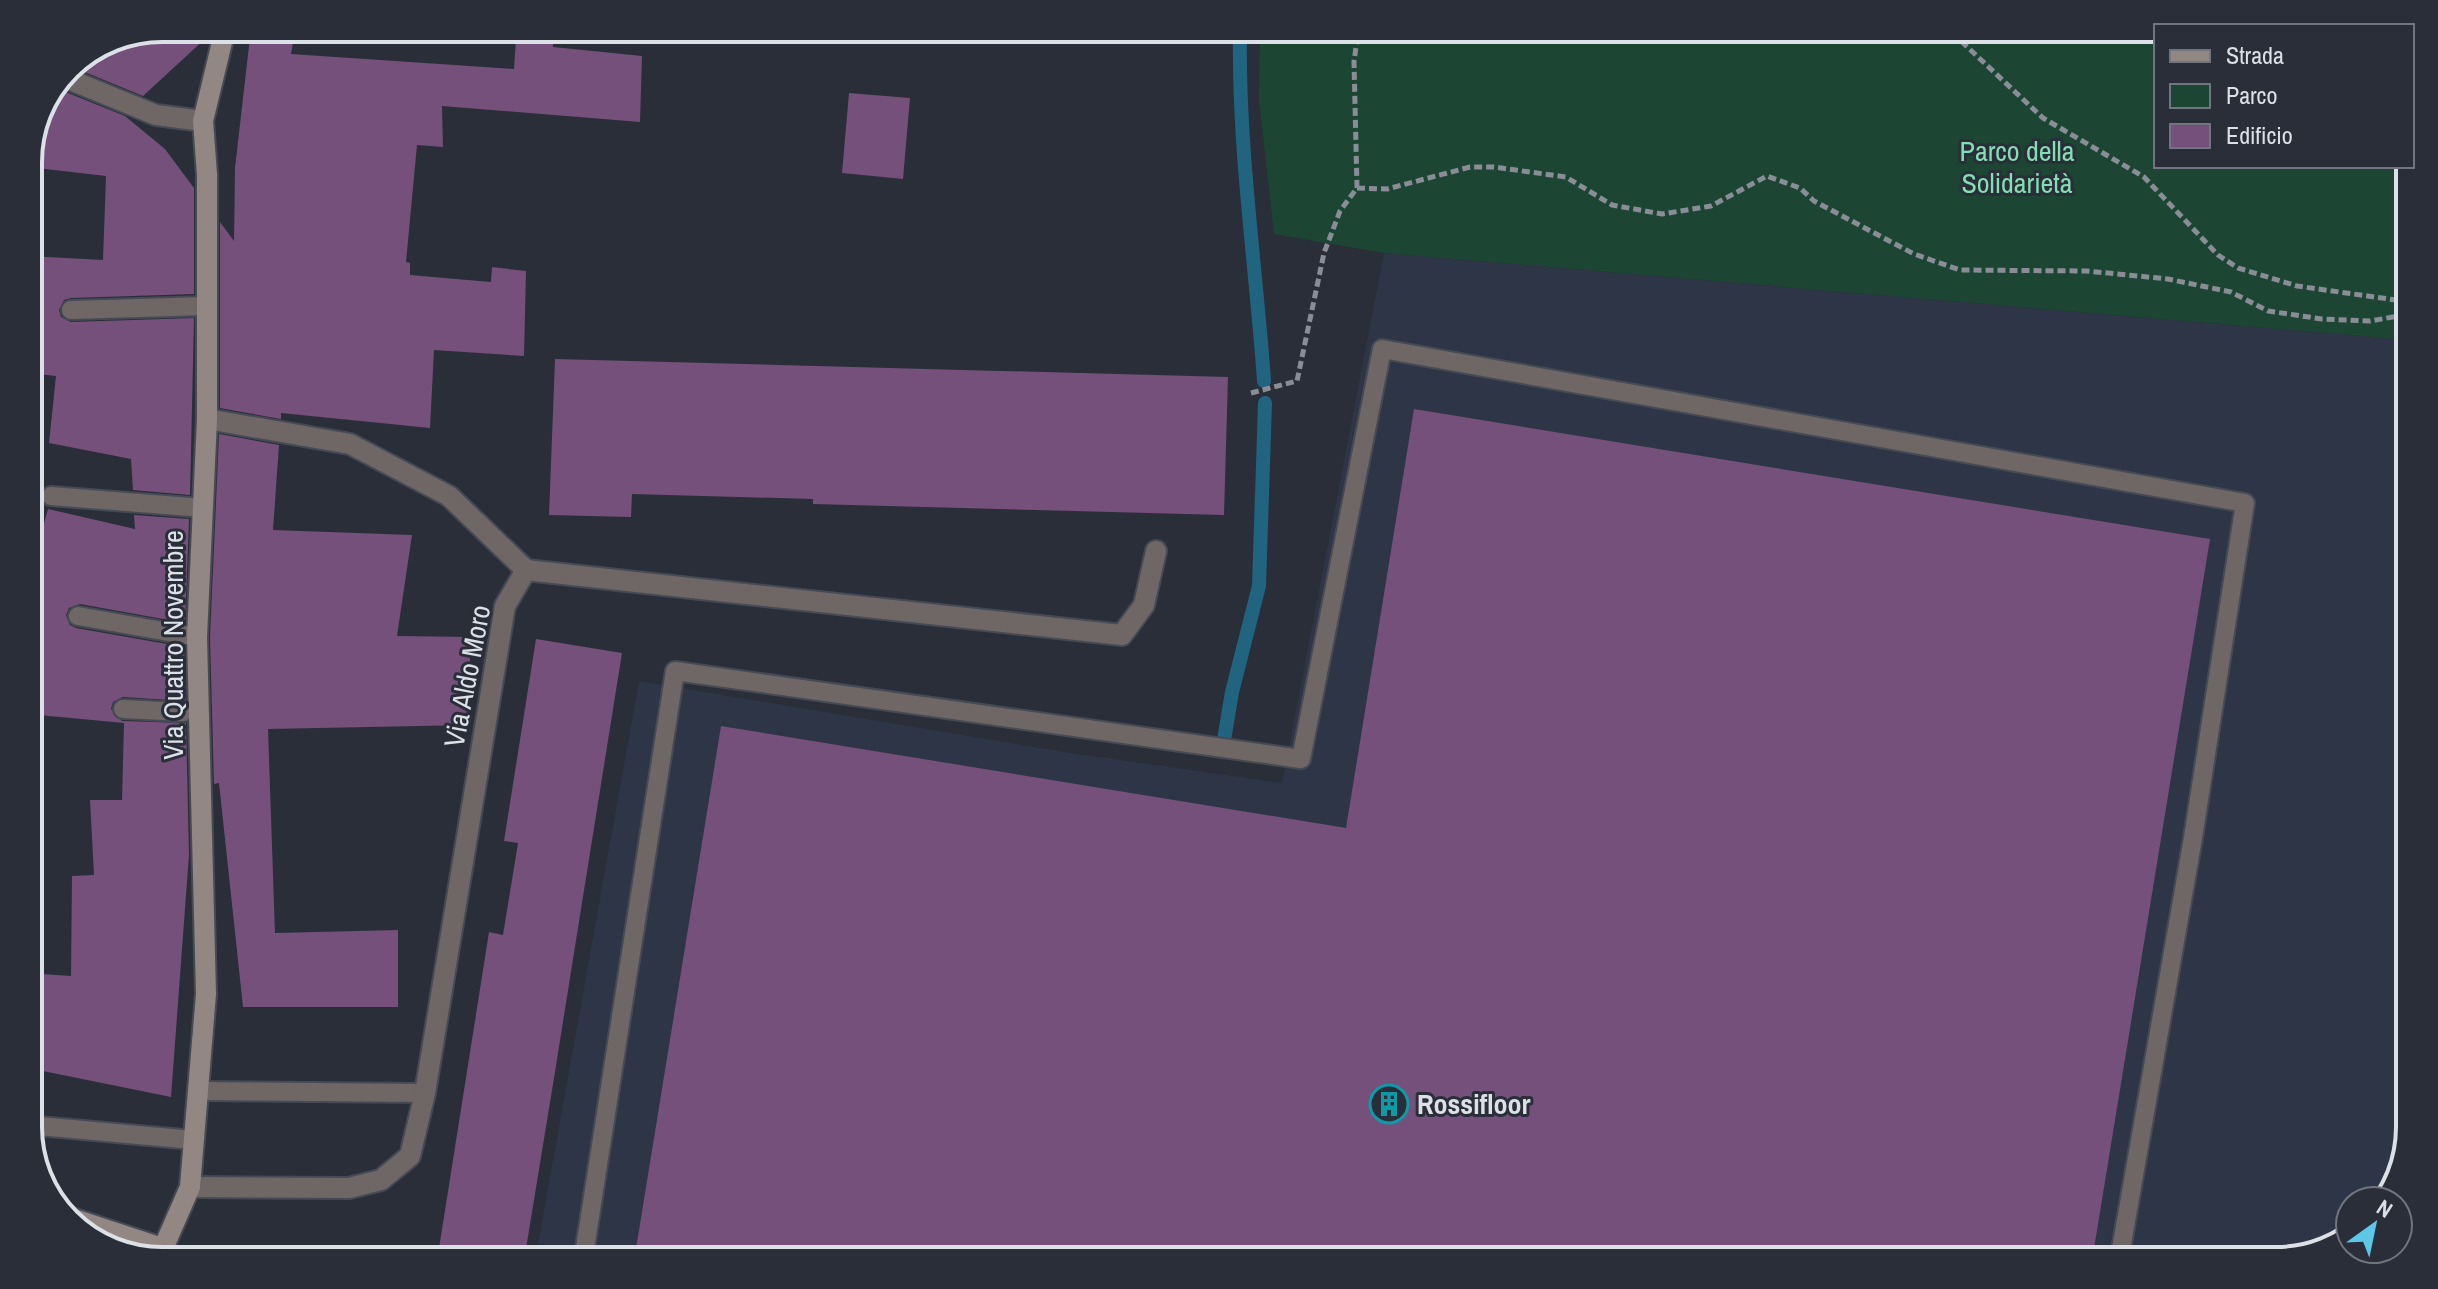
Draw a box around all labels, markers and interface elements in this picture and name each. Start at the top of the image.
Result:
legend [2154,24,2414,168]
text: Strada [2226,39,2284,71]
text: Parco [2226,79,2277,111]
text: Edificio [2226,119,2293,151]
park label: Parco della Solidarietà [1960,132,2075,202]
street label: Via Quattro Novembre [154,530,192,760]
street label: Via Aldo Moro [435,602,499,750]
building icon: Rossifloor [1368,1083,1410,1125]
place label: Rossifloor [1417,1085,1531,1123]
north arrow [2334,1185,2414,1265]
text: N [2371,1192,2399,1224]

